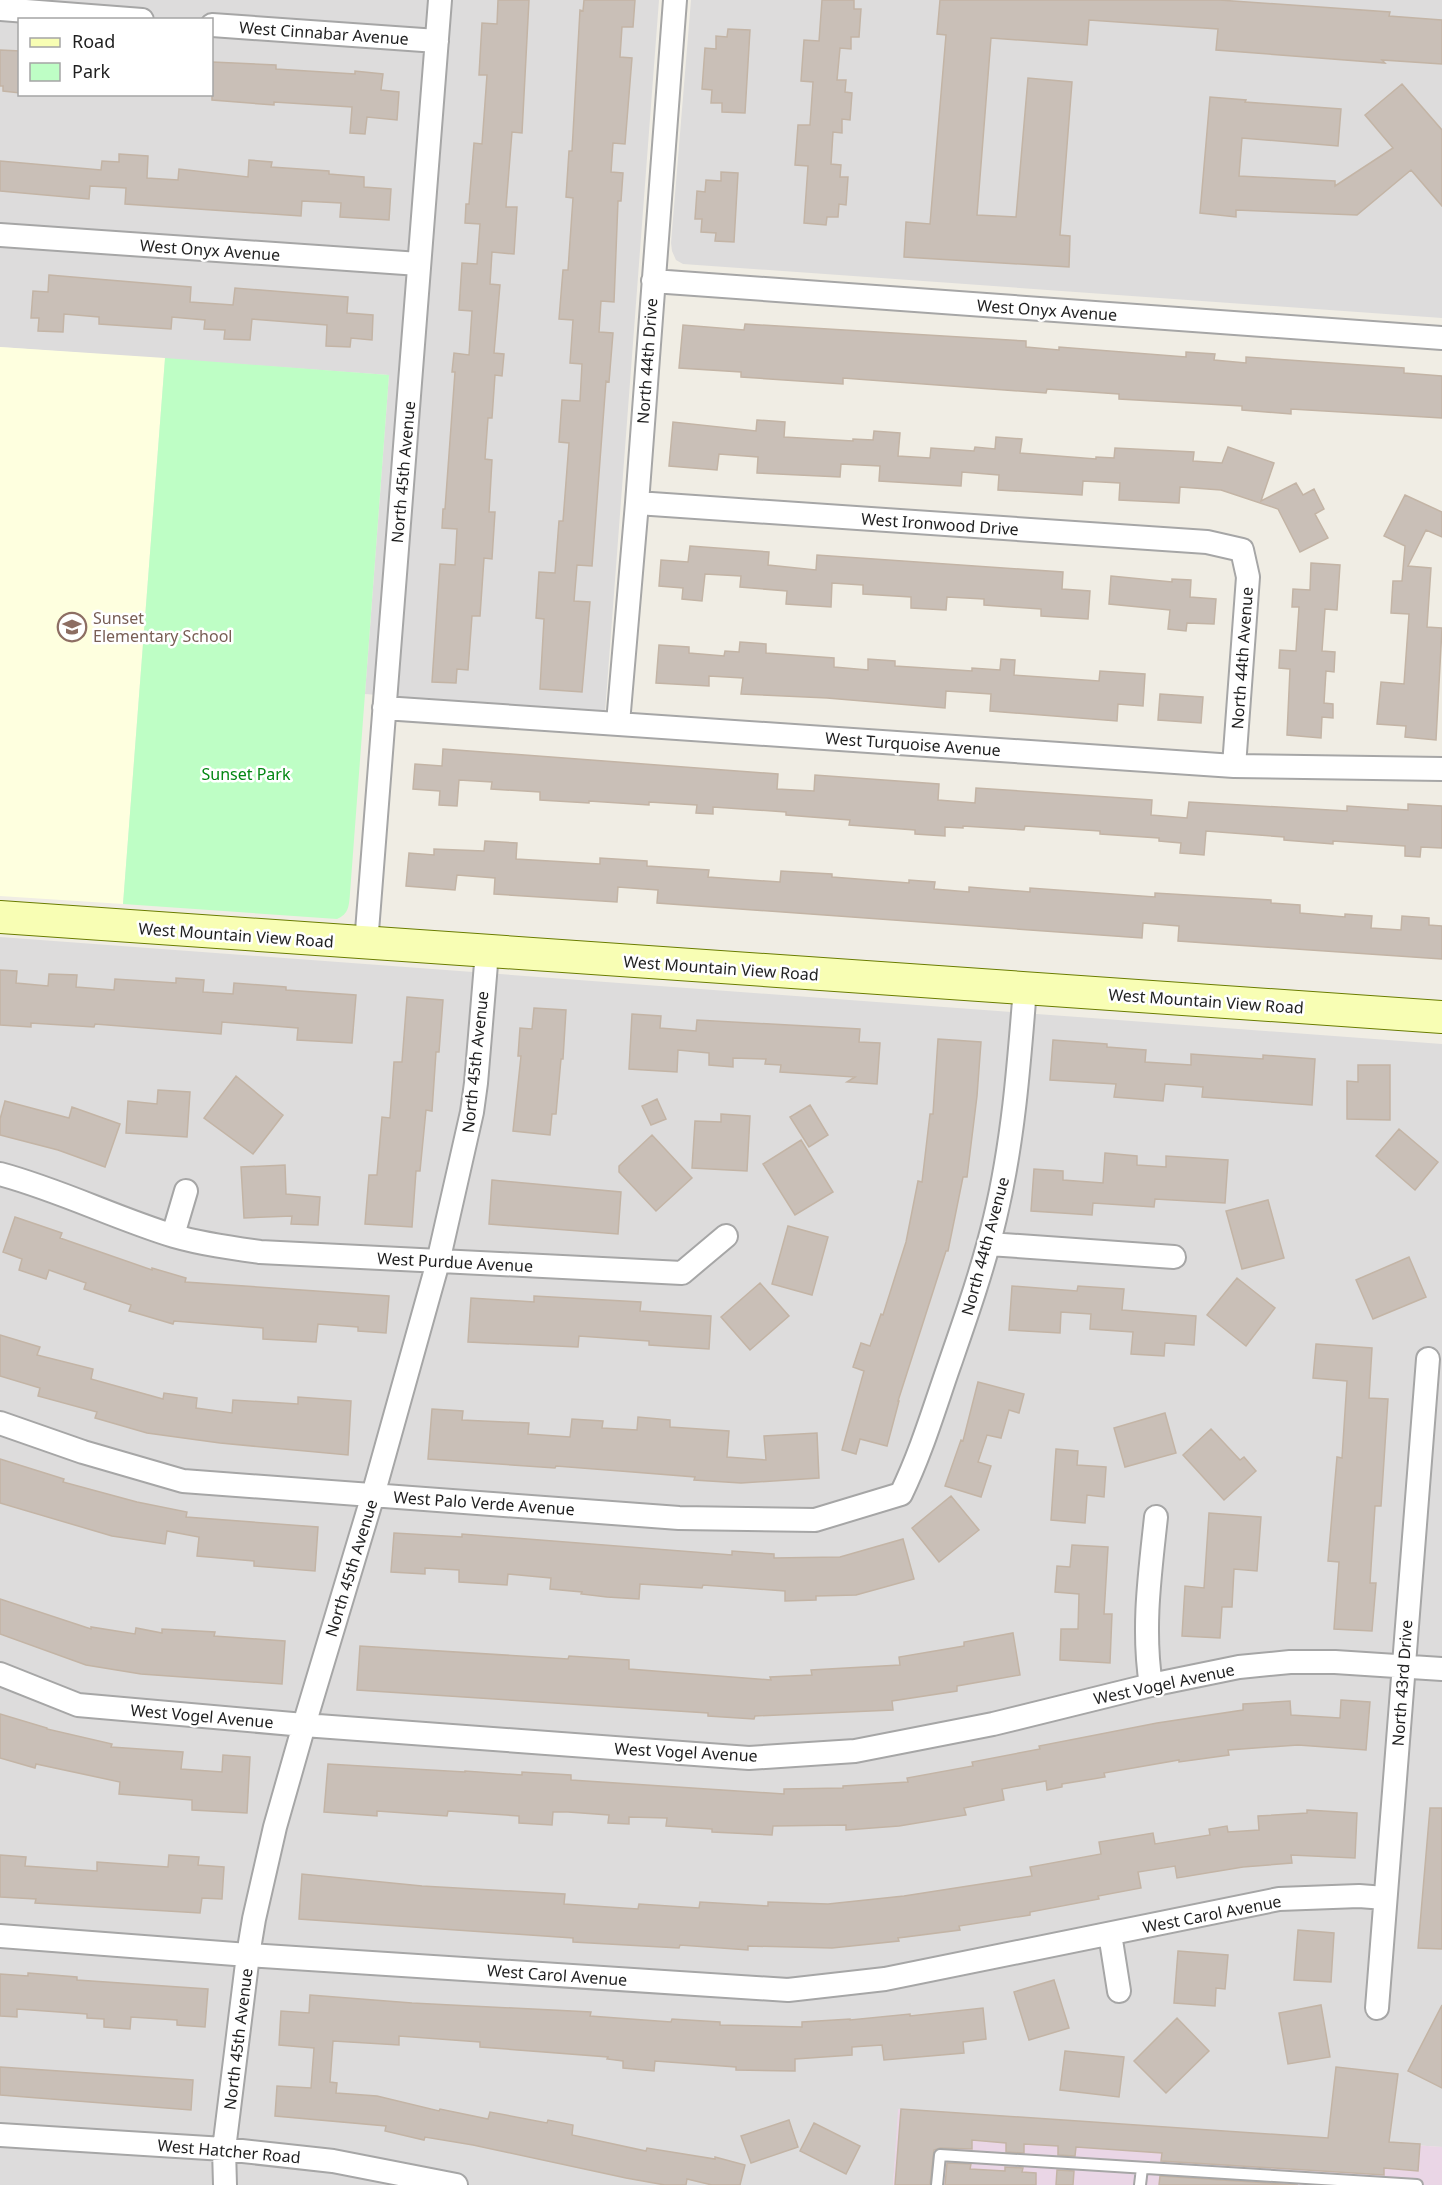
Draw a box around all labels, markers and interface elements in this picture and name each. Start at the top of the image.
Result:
street label: West Cinnabar Avenue [238,16,410,50]
legend [18,18,213,96]
text: Road [72,29,115,53]
text: Park [72,59,110,83]
street label: West Onyx Avenue [139,234,281,266]
street label: West Onyx Avenue [976,294,1118,326]
street label: North 44th Drive [632,297,662,425]
street label: North 45th Avenue [386,400,420,544]
street label: West Ironwood Drive [860,508,1020,540]
street label: North 44th Avenue [1226,586,1258,730]
place label: Sunset Elementary School [93,607,232,647]
school or university icon: Sunset Elementary School [56,611,88,643]
street label: West Turquoise Avenue [824,727,1002,761]
park label: Sunset Park [202,763,291,785]
street label: West Mountain View Road [138,917,334,953]
street label: West Mountain View Road [623,950,819,986]
street label: West Mountain View Road [1108,983,1304,1019]
street label: North 45th Avenue [457,990,493,1134]
street label: North 44th Avenue [956,1174,1014,1318]
street label: West Purdue Avenue [376,1247,534,1277]
street label: West Palo Verde Avenue [393,1486,575,1520]
street label: North 45th Avenue [320,1497,382,1639]
street label: North 43rd Drive [1387,1619,1417,1747]
street label: West Vogel Avenue [1092,1658,1236,1710]
street label: West Vogel Avenue [130,1699,274,1733]
street label: West Vogel Avenue [614,1737,758,1767]
street label: West Carol Avenue [1141,1890,1283,1938]
street label: West Carol Avenue [486,1959,628,1991]
street label: North 45th Avenue [218,1967,258,2111]
street label: West Hatcher Road [157,2134,301,2168]

